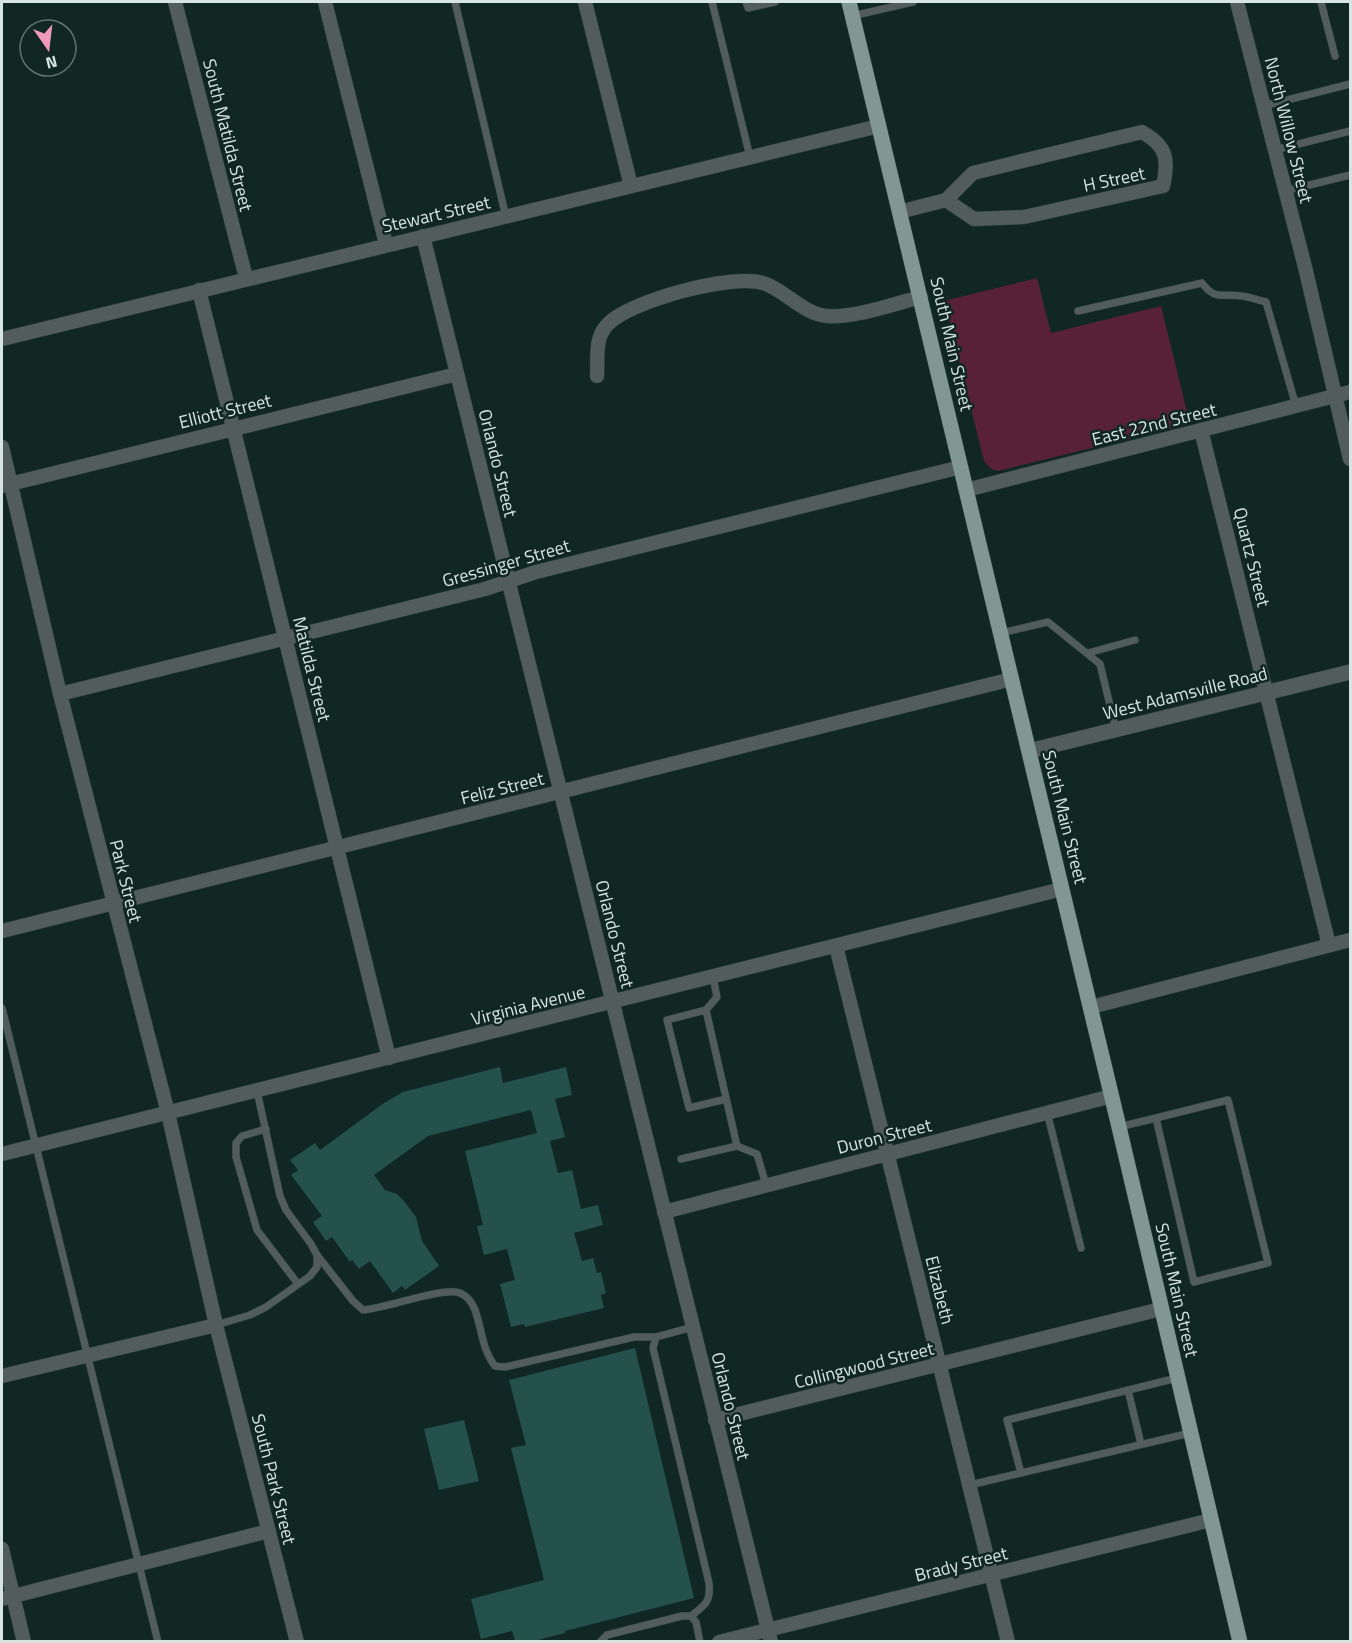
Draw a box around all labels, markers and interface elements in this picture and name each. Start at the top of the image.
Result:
north arrow [18,18,78,78]
text: N [43,50,60,76]
street label: North Willow Street [1258,54,1320,206]
street label: South Matilda Street [196,56,260,215]
street label: H Street [1081,159,1148,199]
street label: Stewart Street [379,188,494,240]
street label: South Main Street [923,274,981,414]
street label: Elliott Street [176,386,275,436]
street label: East 22nd Street [1089,395,1220,453]
street label: Orlando Street [472,406,525,520]
street label: Quartz Street [1227,504,1278,610]
street label: Gressinger Street [439,532,574,594]
street label: Matilda Street [286,614,338,725]
street label: West Adamsville Road [1100,659,1270,727]
street label: South Main Street [1035,747,1095,887]
street label: Feliz Street [458,764,547,811]
street label: Park Street [103,837,150,926]
street label: Orlando Street [589,877,642,991]
street label: Virginia Avenue [468,978,588,1032]
street label: Duron Street [834,1111,935,1161]
street label: South Main Street [1148,1220,1206,1360]
street label: Elizabeth [918,1253,962,1327]
street label: Collingwood Street [791,1334,937,1395]
street label: Orlando Street [705,1349,758,1463]
street label: South Park Street [245,1411,303,1548]
street label: Brady Street [912,1539,1011,1589]

